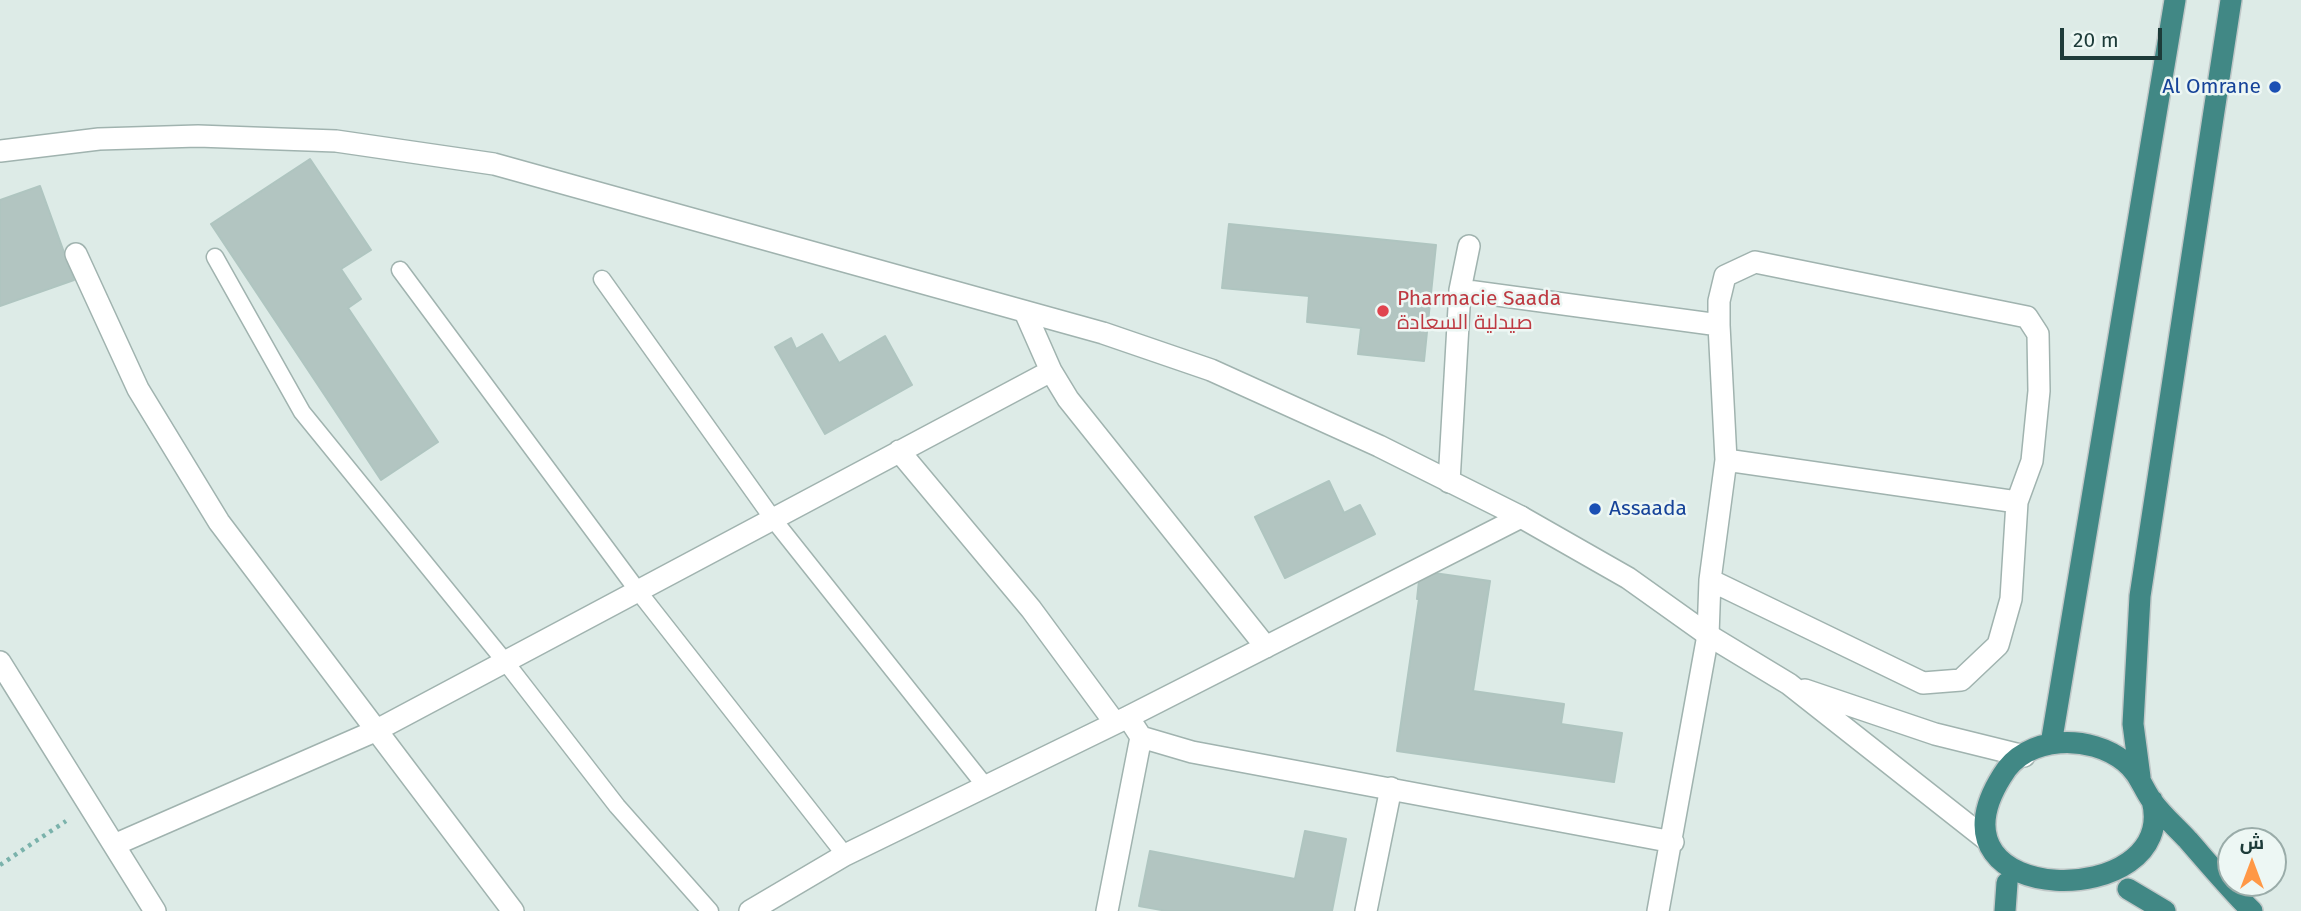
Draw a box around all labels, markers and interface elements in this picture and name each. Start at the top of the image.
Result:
scale bar [2063,14,2164,58]
text: 20 m [2073,27,2119,53]
place label: Al Omrane [2162,74,2261,100]
marker: Al Omrane [2267,79,2283,95]
place label: Pharmacie Saada صيدلية السعادة [1397,286,1561,336]
marker: Pharmacie Saada صيدلية السعادة [1375,303,1391,319]
place label: Assaada [1609,496,1687,522]
marker: Assaada [1587,501,1603,517]
north arrow [2217,827,2287,897]
text: ش [2240,831,2264,854]

